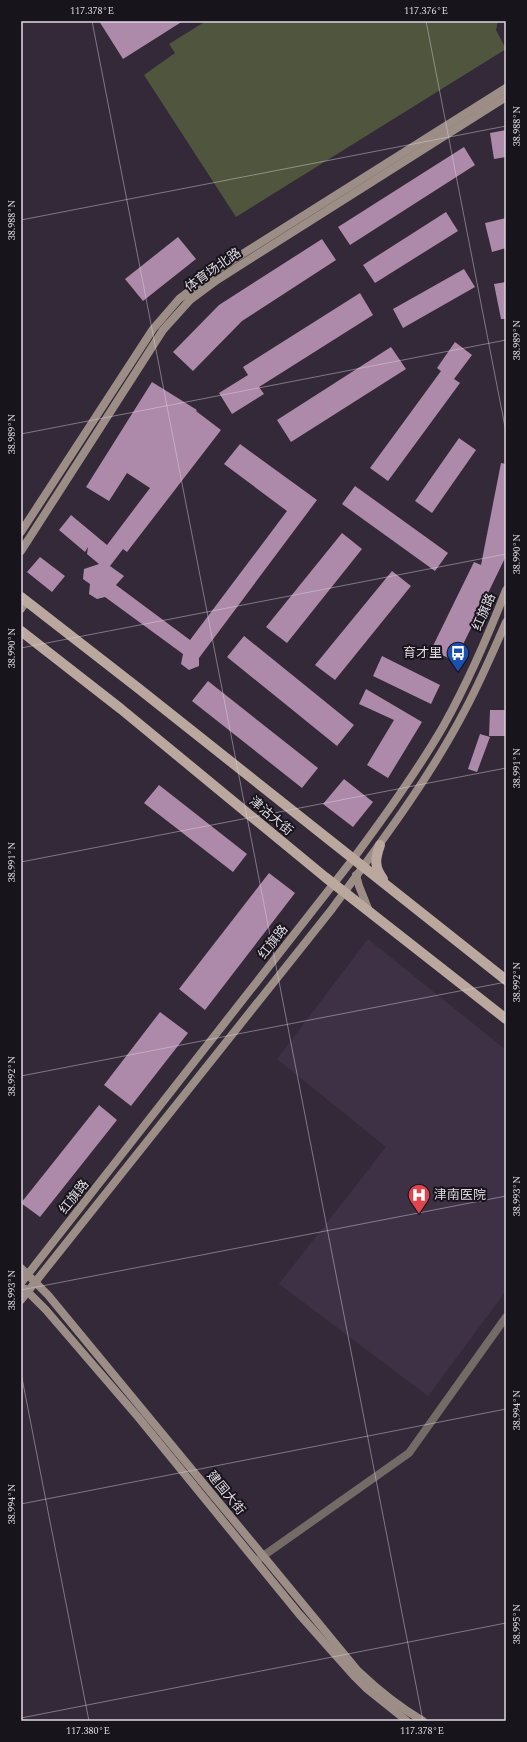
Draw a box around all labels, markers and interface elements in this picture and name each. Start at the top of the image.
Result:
text: 117.378°E [70,3,114,19]
text: 117.376°E [404,3,448,19]
text: 38.988°N [509,106,525,146]
text: 38.988°N [4,200,20,240]
street label: 体育场北路 [181,243,245,297]
text: 38.989°N [509,320,525,360]
text: 38.989°N [4,414,20,454]
text: 38.990°N [509,534,525,574]
street label: 红旗路 [467,590,501,634]
text: 38.990°N [4,628,20,668]
bus stop icon: 育才里 [445,640,471,673]
place label: 育才里 [403,643,442,663]
text: 38.991°N [509,748,525,788]
street label: 津沽大街 [245,792,297,840]
text: 38.991°N [4,842,20,882]
street label: 红旗路 [253,920,293,964]
text: 38.992°N [509,962,525,1002]
text: 38.992°N [4,1056,20,1096]
street label: 红旗路 [54,1175,94,1219]
text: 38.993°N [509,1176,525,1216]
hospital icon: 津南医院 [406,1182,432,1215]
place label: 津南医院 [434,1185,486,1205]
text: 38.993°N [4,1270,20,1310]
text: 38.994°N [509,1390,525,1430]
street label: 建国大街 [202,1466,250,1520]
text: 38.994°N [4,1484,20,1524]
text: 38.995°N [509,1604,525,1644]
text: 117.380°E [66,1723,110,1739]
text: 117.378°E [400,1723,444,1739]

